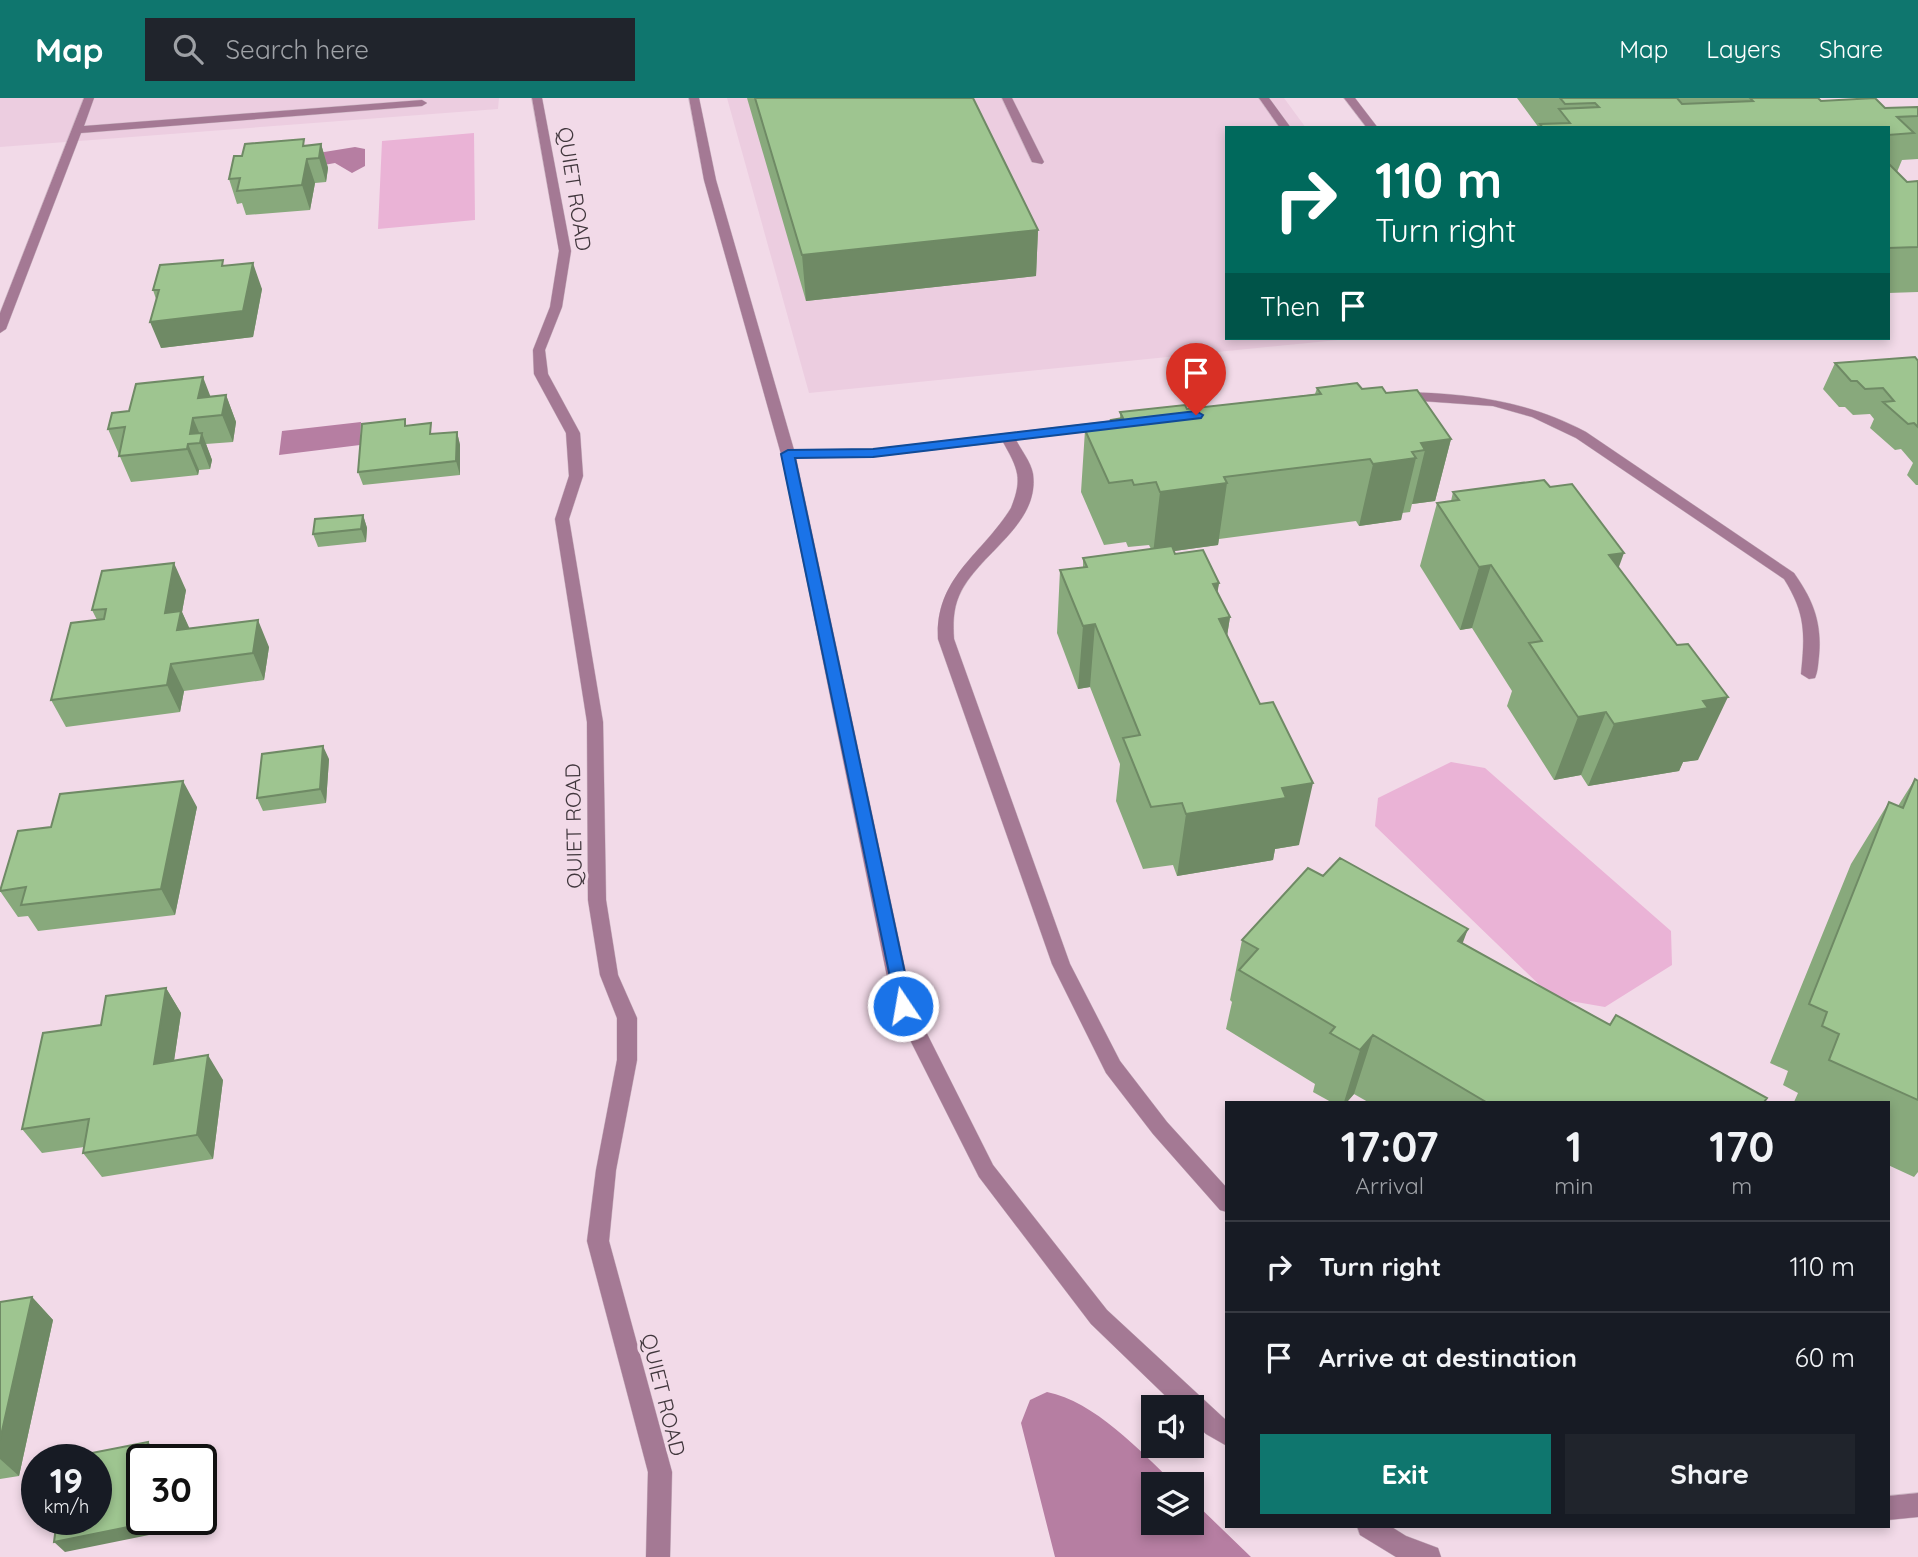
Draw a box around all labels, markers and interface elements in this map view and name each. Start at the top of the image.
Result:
search box [145,18,635,81]
text: Map [35,29,103,70]
icon: search [169,30,207,68]
text: Search here [225,33,369,66]
text: Map [1619,34,1668,64]
text: Layers [1706,34,1781,64]
text: Share [1819,34,1883,64]
street label: QUIET ROAD [552,125,598,253]
text: 110 m [1375,149,1502,210]
icon: right [1260,154,1351,245]
text: Turn right [1375,210,1516,250]
icon: arrive [1334,287,1372,325]
text: Then [1260,290,1320,323]
pin [1166,343,1226,415]
icon: arrive [1177,354,1215,392]
street label: QUIET ROAD [559,763,587,889]
position arrow [866,969,940,1043]
text: 17:07 [1341,1120,1439,1173]
text: 1 [1566,1120,1582,1173]
text: 170 [1709,1120,1774,1173]
text: Arrival [1355,1171,1424,1200]
text: min [1554,1171,1594,1200]
text: m [1731,1171,1752,1200]
icon: right [1260,1248,1298,1286]
text: Turn right [1319,1250,1441,1283]
text: 110 m [1789,1250,1855,1283]
street label: QUIET ROAD [636,1331,692,1459]
icon: arrive [1260,1339,1298,1377]
text: Arrive at destination [1319,1341,1577,1374]
text: 60 m [1795,1341,1855,1374]
map controls [1141,1395,1204,1535]
button: sound [1141,1395,1204,1458]
button: Exit [1260,1434,1551,1514]
button: Share [1565,1434,1855,1514]
speed limit sign: 30 [126,1444,217,1535]
text: 19 [50,1458,83,1502]
button: layers [1141,1472,1204,1535]
text: km/h [44,1495,89,1518]

